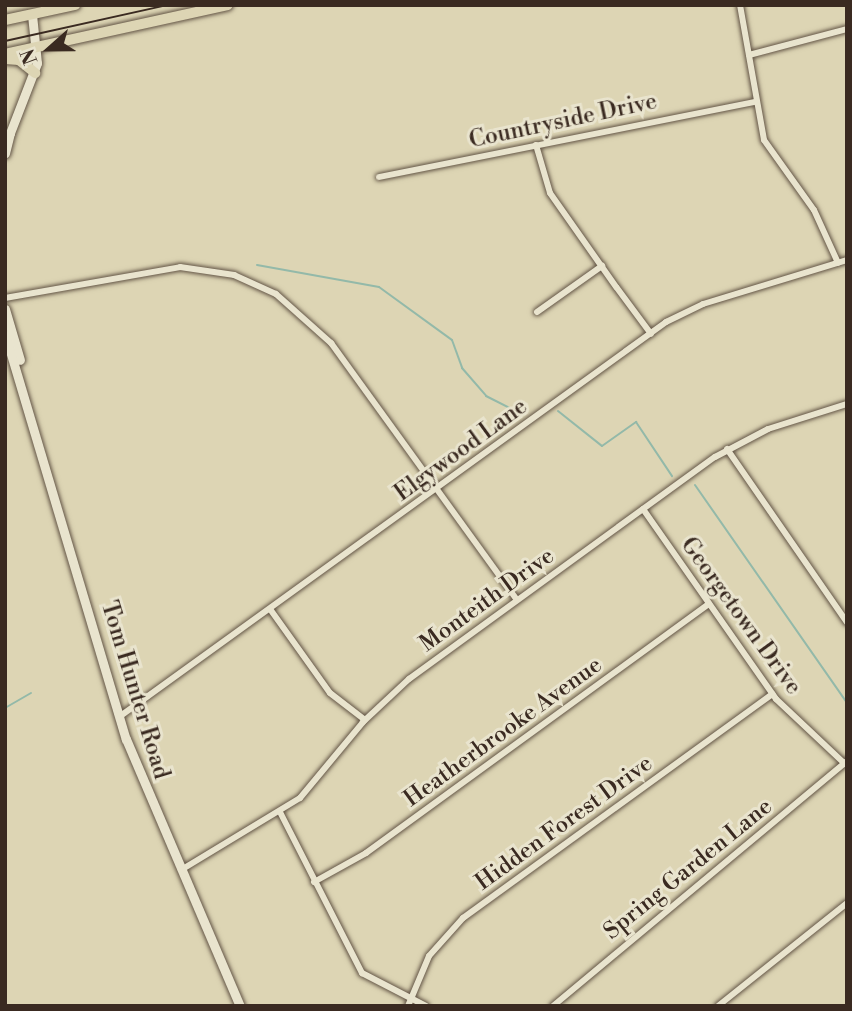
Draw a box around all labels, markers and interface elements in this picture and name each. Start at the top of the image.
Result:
north arrow [14,14,84,84]
text: N [15,45,43,68]
street label: Countryside Drive [467,88,659,154]
street label: Elgywood Lane [389,393,533,507]
street label: Georgetown Drive [675,532,807,700]
street label: Monteith Drive [414,542,560,658]
street label: Tom Hunter Road [95,598,175,782]
street label: Heatherbrooke Avenue [399,651,607,813]
street label: Hidden Forest Drive [470,750,658,896]
street label: Spring Garden Lane [598,793,778,945]

